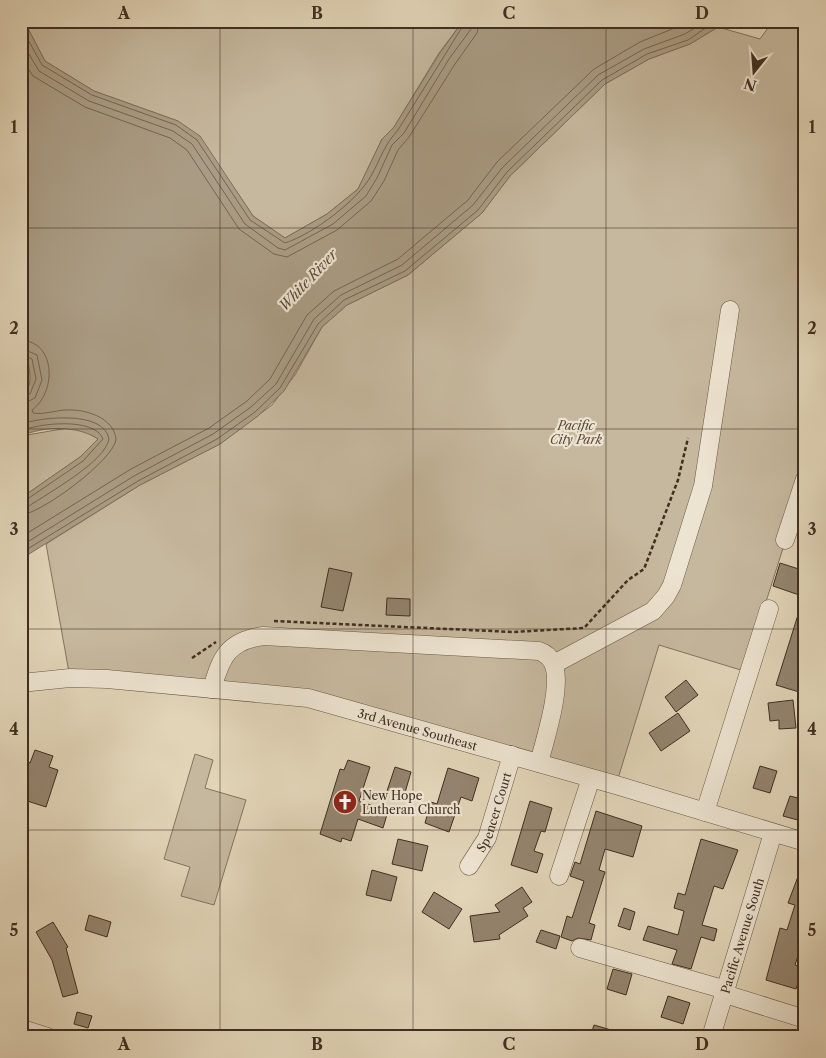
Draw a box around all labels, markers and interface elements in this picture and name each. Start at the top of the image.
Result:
text: A [117,3,131,23]
text: B [311,3,323,23]
text: C [503,3,515,23]
text: D [695,3,709,23]
north arrow [728,48,778,98]
text: N [742,74,759,95]
text: 1 [10,117,18,137]
text: 1 [808,117,816,137]
water label: White River [275,244,342,315]
text: 2 [9,318,19,338]
text: 2 [807,318,817,338]
park label: Pacific City Park [550,418,603,447]
text: 3 [9,519,19,539]
text: 3 [807,519,817,539]
street label: 3rd Avenue Southeast [356,705,480,753]
text: 4 [9,719,19,739]
text: 4 [807,719,817,739]
street label: Spencer Court [473,770,514,855]
place label: New Hope Lutheran Church [362,788,461,817]
church icon: New Hope Lutheran Church [332,789,358,815]
street label: Pacific Avenue South [717,875,767,995]
text: 5 [10,920,19,940]
text: 5 [808,920,817,940]
text: A [117,1034,131,1054]
text: B [311,1034,323,1054]
text: C [503,1034,515,1054]
text: D [695,1034,709,1054]

